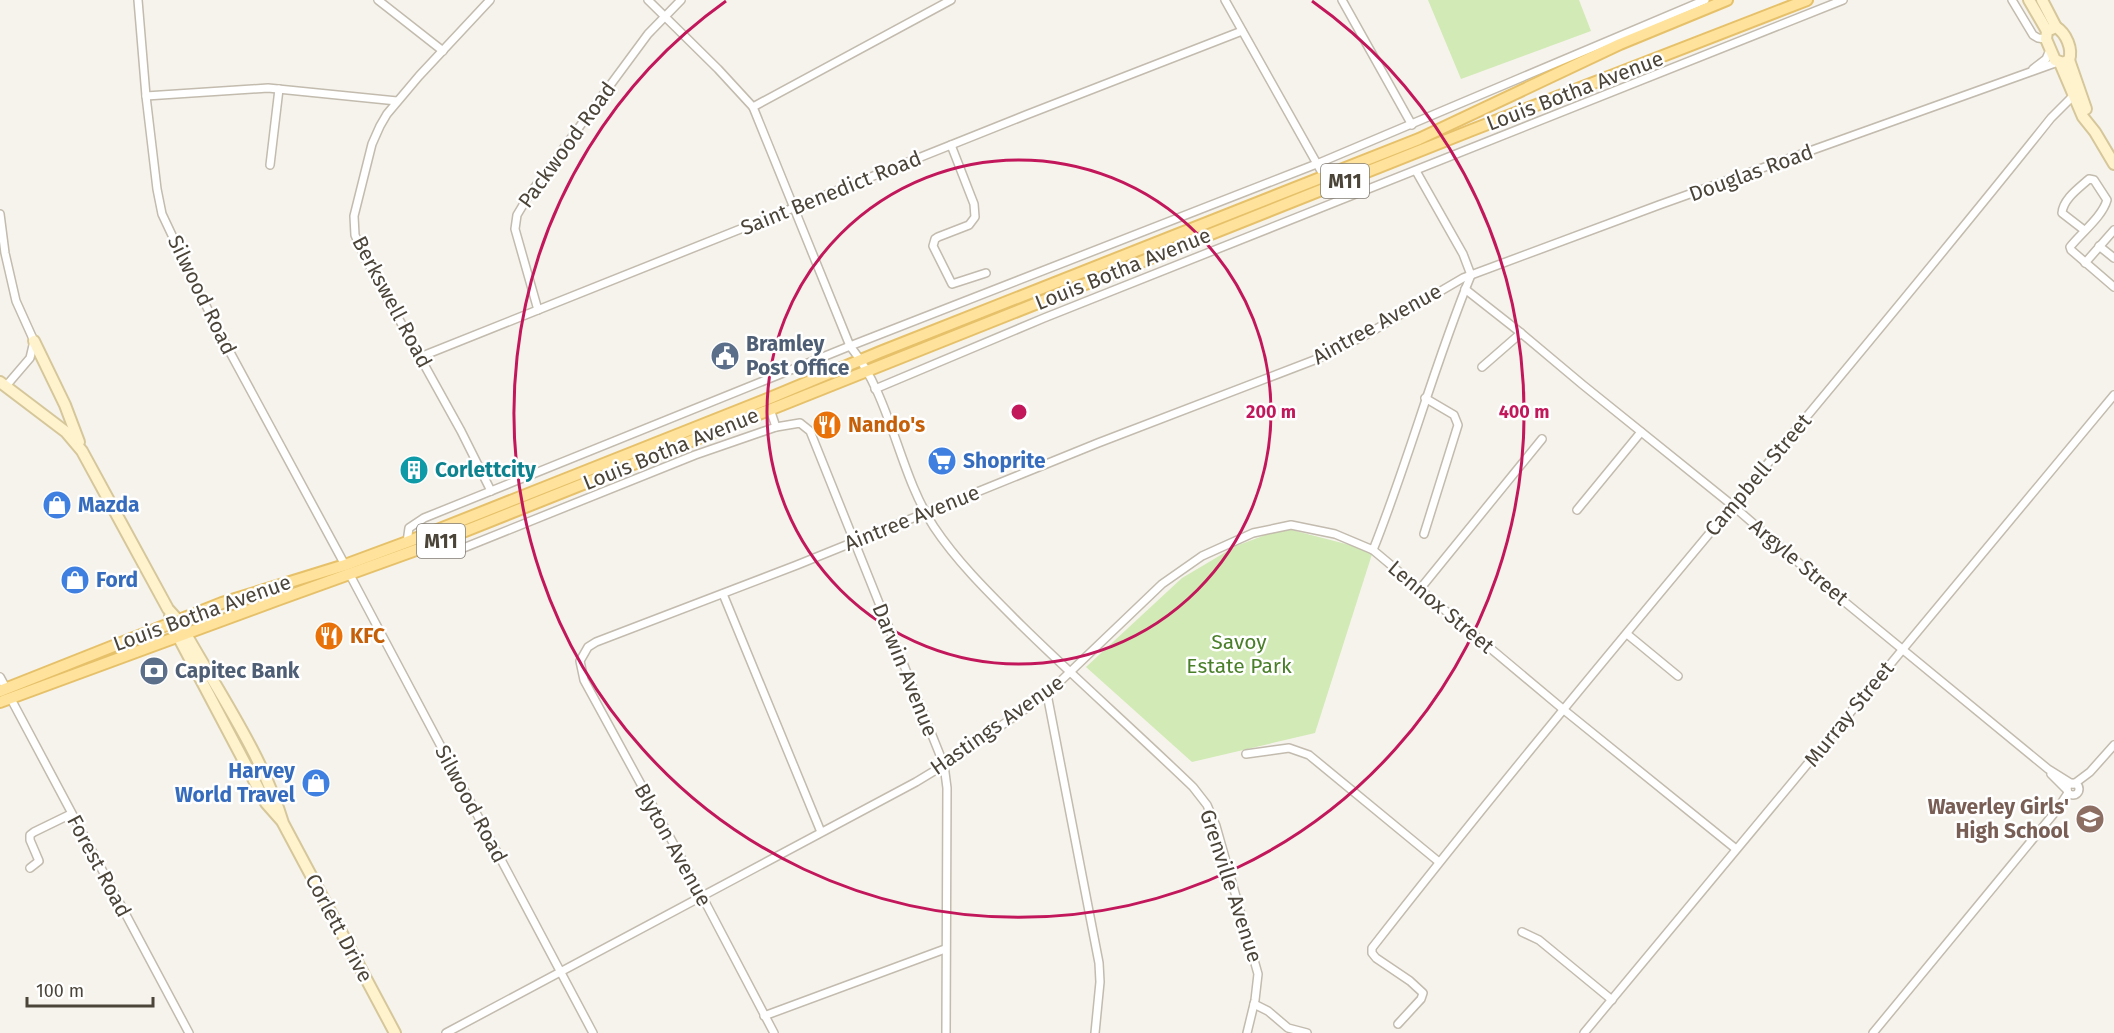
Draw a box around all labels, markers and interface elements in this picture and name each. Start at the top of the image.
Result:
street label: Louis Botha Avenue [1483,45,1667,137]
street label: Packwood Road [513,77,621,213]
street label: Douglas Road [1685,139,1817,207]
street label: Saint Benedict Road [737,145,925,241]
road number: M11 [1321,164,1369,198]
street label: Louis Botha Avenue [1031,222,1215,316]
street label: Silwood Road [162,231,242,359]
street label: Berkswell Road [346,232,438,372]
street label: Aintree Avenue [1308,278,1446,370]
place label: Bramley Post Office [746,331,850,381]
public building icon: Bramley Post Office [709,340,741,372]
text: 200 m [1246,401,1296,423]
text: 400 m [1499,401,1549,423]
street label: Louis Botha Avenue [579,402,763,496]
centre of rings [1009,402,1029,422]
street label: Campbell Street [1699,408,1817,542]
restaurant icon: Nando's [811,409,843,441]
place label: Nando's [848,412,925,438]
supermarket icon: Shoprite [926,445,958,477]
place label: Shoprite [963,448,1046,474]
building icon: Corlettcity [398,454,430,486]
place label: Corlettcity [435,457,536,483]
street label: Aintree Avenue [841,479,983,557]
shop icon: Mazda [41,489,73,521]
place label: Mazda [78,492,140,518]
street label: Argyle Street [1744,513,1854,611]
road number: M11 [417,524,465,558]
street label: Lennox Street [1383,555,1500,659]
shop icon: Ford [59,564,91,596]
place label: Ford [96,567,138,593]
street label: Louis Botha Avenue [110,569,294,657]
street label: Darwin Avenue [866,600,944,740]
restaurant icon: KFC [313,620,345,652]
place label: KFC [350,623,385,649]
park label: Savoy Estate Park [1186,629,1292,679]
bank icon: Capitec Bank [138,655,170,687]
street label: Murray Street [1799,656,1900,772]
place label: Capitec Bank [175,658,300,684]
street label: Hastings Avenue [925,669,1069,781]
street label: Silwood Road [429,741,513,867]
place label: Harvey World Travel [175,758,296,808]
shop icon: Harvey World Travel [300,767,332,799]
street label: Blyton Avenue [629,779,717,911]
place label: Waverley Girls' High School [1928,794,2070,844]
school or university icon: Waverley Girls' High School [2074,803,2106,835]
street label: Grenville Avenue [1194,806,1268,966]
street label: Forest Road [61,810,137,922]
street label: Corlett Drive [300,869,378,987]
scale bar [27,970,153,1008]
text: 100 m [36,980,84,1002]

